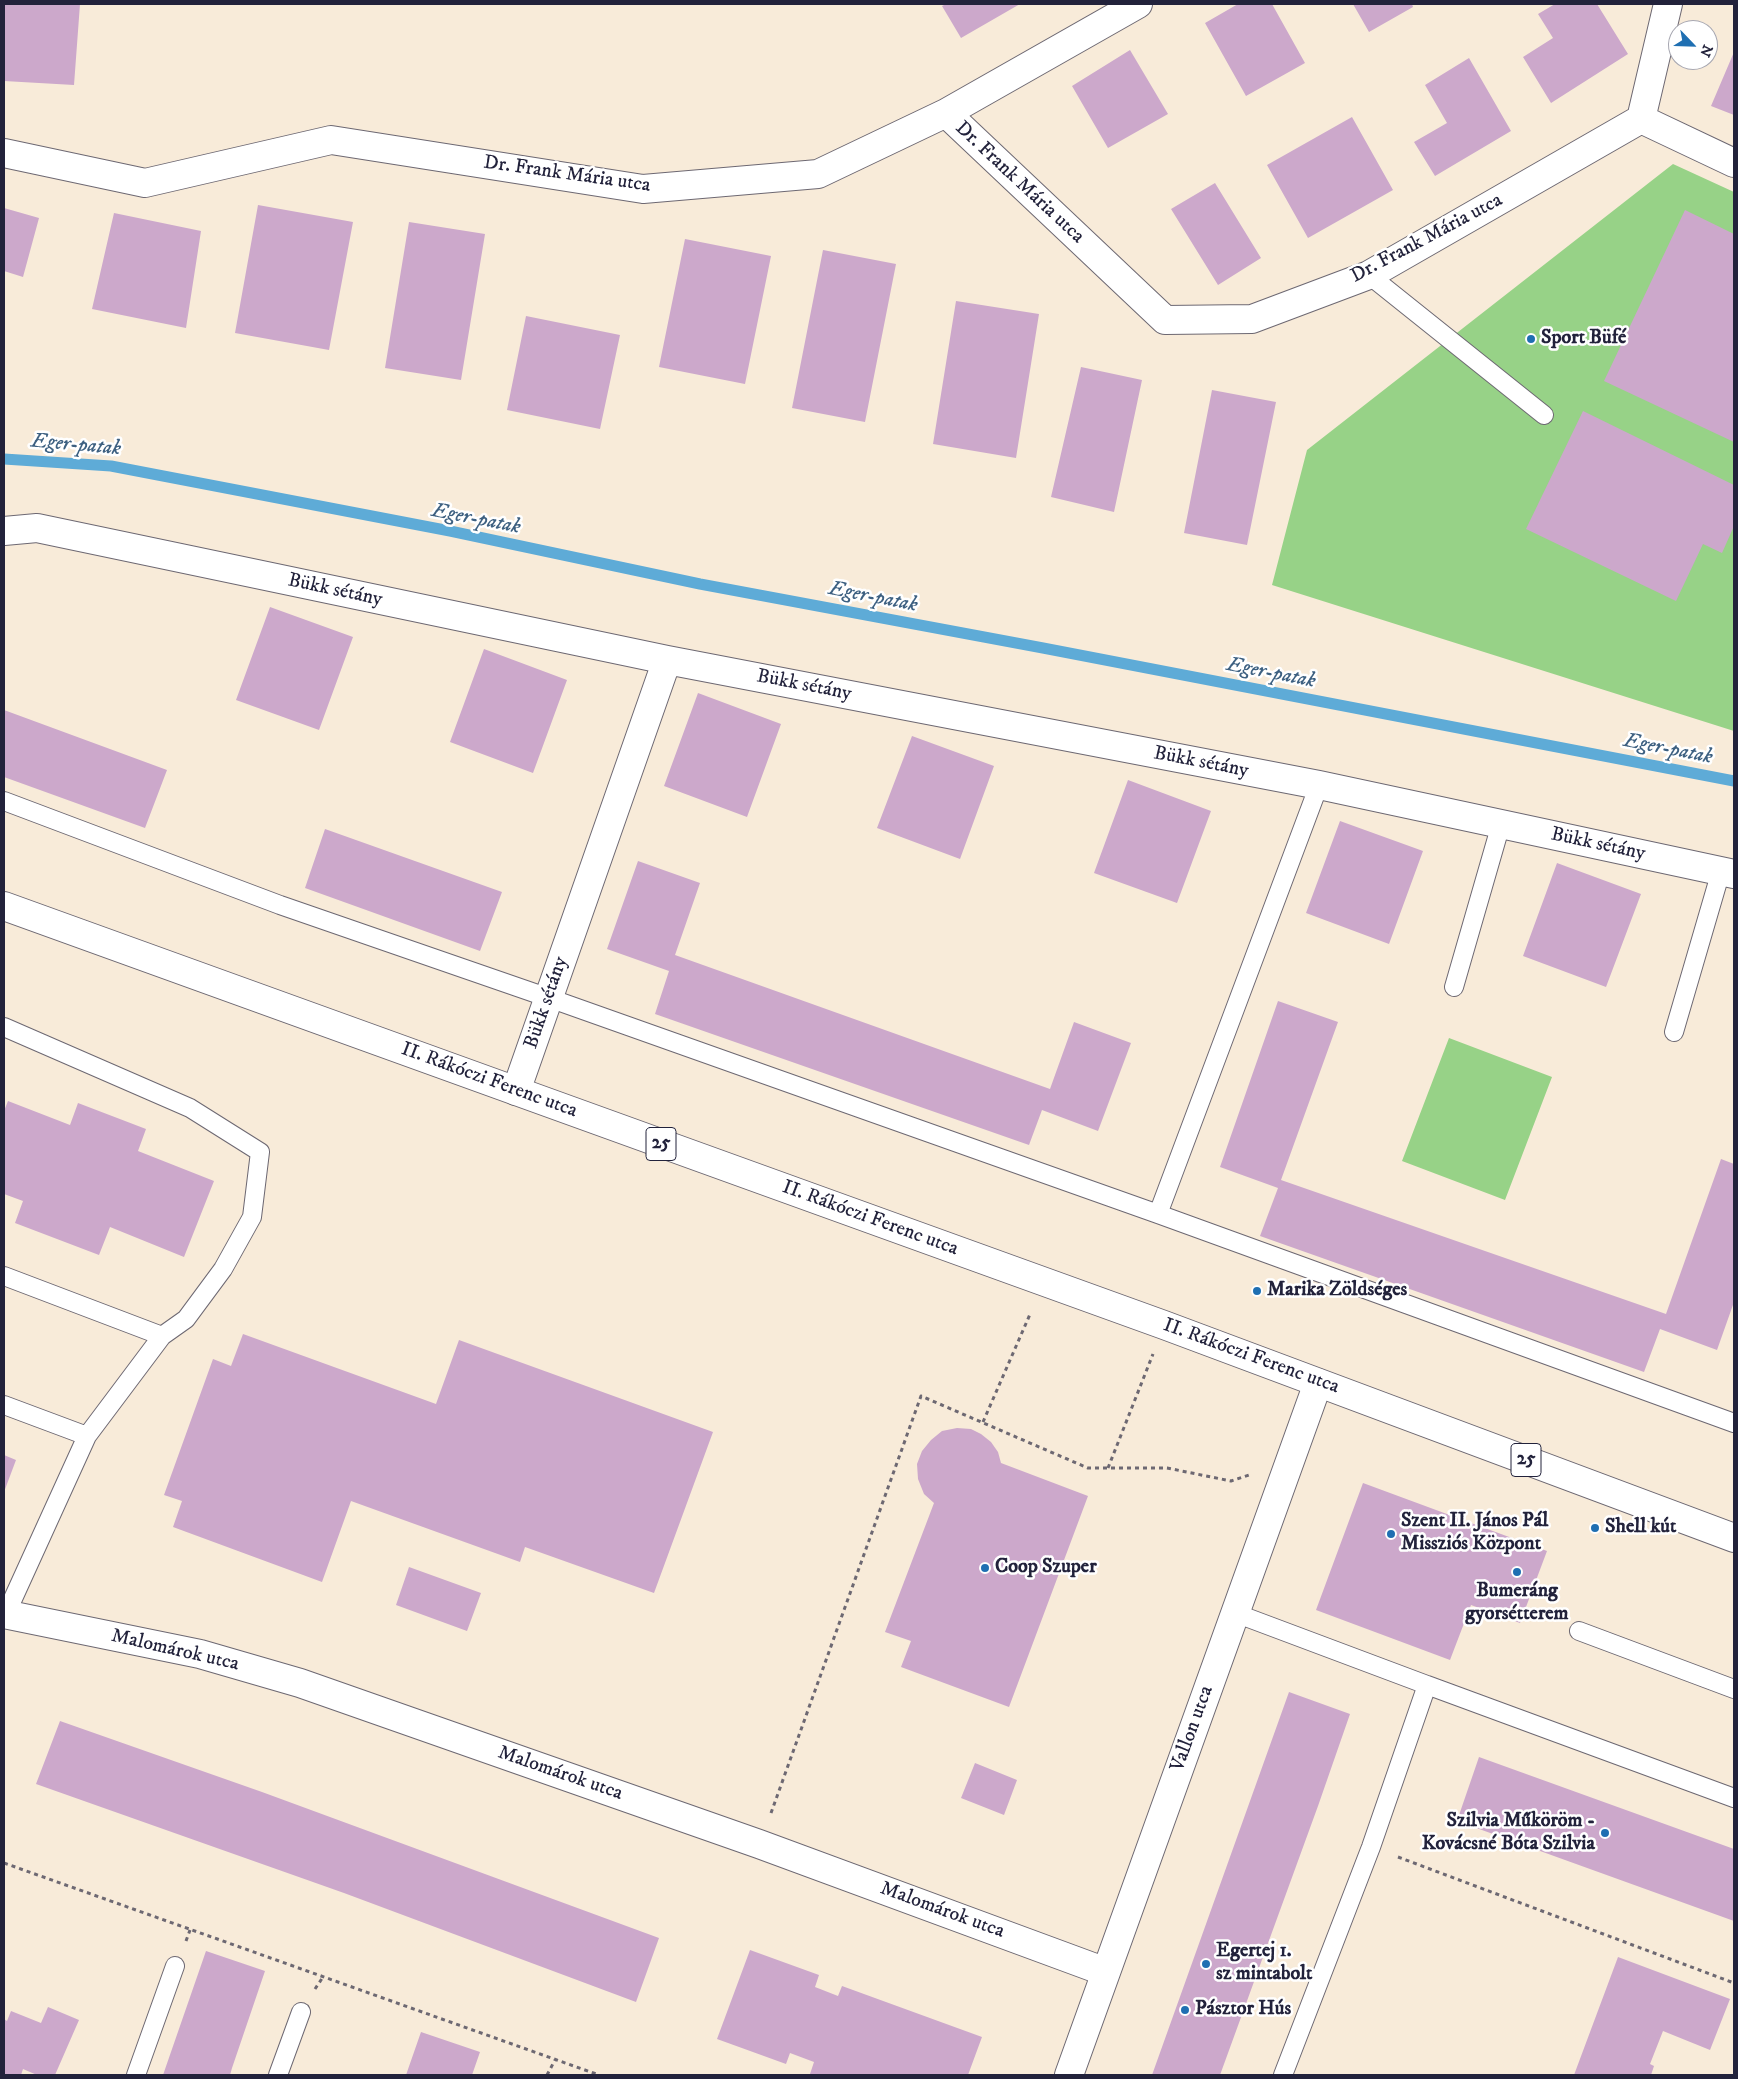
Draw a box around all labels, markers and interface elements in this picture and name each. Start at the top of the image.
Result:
north arrow [1668,20,1718,70]
text: N [1695,42,1716,60]
street label: Dr. Frank Mária utca [949,117,1089,249]
street label: Dr. Frank Mária utca [482,151,652,199]
street label: Dr. Frank Mária utca [1347,189,1507,289]
place label: Sport Büfé [1541,327,1626,351]
marker: Sport Büfé [1525,333,1537,345]
water label: Eger-patak [30,430,122,462]
water label: Eger-patak [429,499,523,541]
street label: Bükk sétány [286,569,384,613]
water label: Eger-patak [826,577,920,619]
water label: Eger-patak [1224,653,1318,695]
street label: Bükk sétány [755,665,853,707]
water label: Eger-patak [1621,729,1715,771]
street label: Bükk sétány [1152,742,1250,784]
street label: Bükk sétány [1549,823,1647,867]
street label: Bükk sétány [520,954,574,1052]
street label: II. Rákóczi Ferenc utca [398,1038,580,1124]
road number: 25 [646,1128,676,1160]
street label: II. Rákóczi Ferenc utca [779,1176,961,1262]
place label: Marika Zöldséges [1267,1279,1407,1303]
marker: Marika Zöldséges [1251,1285,1263,1297]
street label: II. Rákóczi Ferenc utca [1160,1314,1342,1400]
road number: 25 [1511,1444,1541,1476]
place label: Szent II. János Pál Missziós Központ [1401,1510,1548,1557]
place label: Shell kút [1605,1516,1676,1540]
marker: Shell kút [1589,1522,1601,1534]
marker: Szent II. János Pál Missziós Központ [1385,1528,1397,1540]
place label: Coop Szuper [995,1556,1097,1580]
marker: Coop Szuper [979,1562,991,1574]
marker: Bumeráng gyorsétterem [1511,1566,1523,1578]
place label: Bumeráng gyorsétterem [1465,1580,1569,1627]
street label: Malomárok utca [109,1625,241,1677]
street label: Vallon utca [1166,1683,1220,1775]
street label: Malomárok utca [494,1741,626,1807]
place label: Szilvia Műköröm - Kovácsné Bóta Szilvia [1422,1810,1595,1857]
marker: Szilvia Műköröm - Kovácsné Bóta Szilvia [1599,1827,1611,1839]
street label: Malomárok utca [877,1877,1007,1945]
place label: Egertej 1. sz mintabolt [1216,1940,1312,1987]
marker: Egertej 1. sz mintabolt [1200,1958,1212,1970]
place label: Pásztor Hús [1195,1998,1291,2022]
marker: Pásztor Hús [1179,2004,1191,2016]

